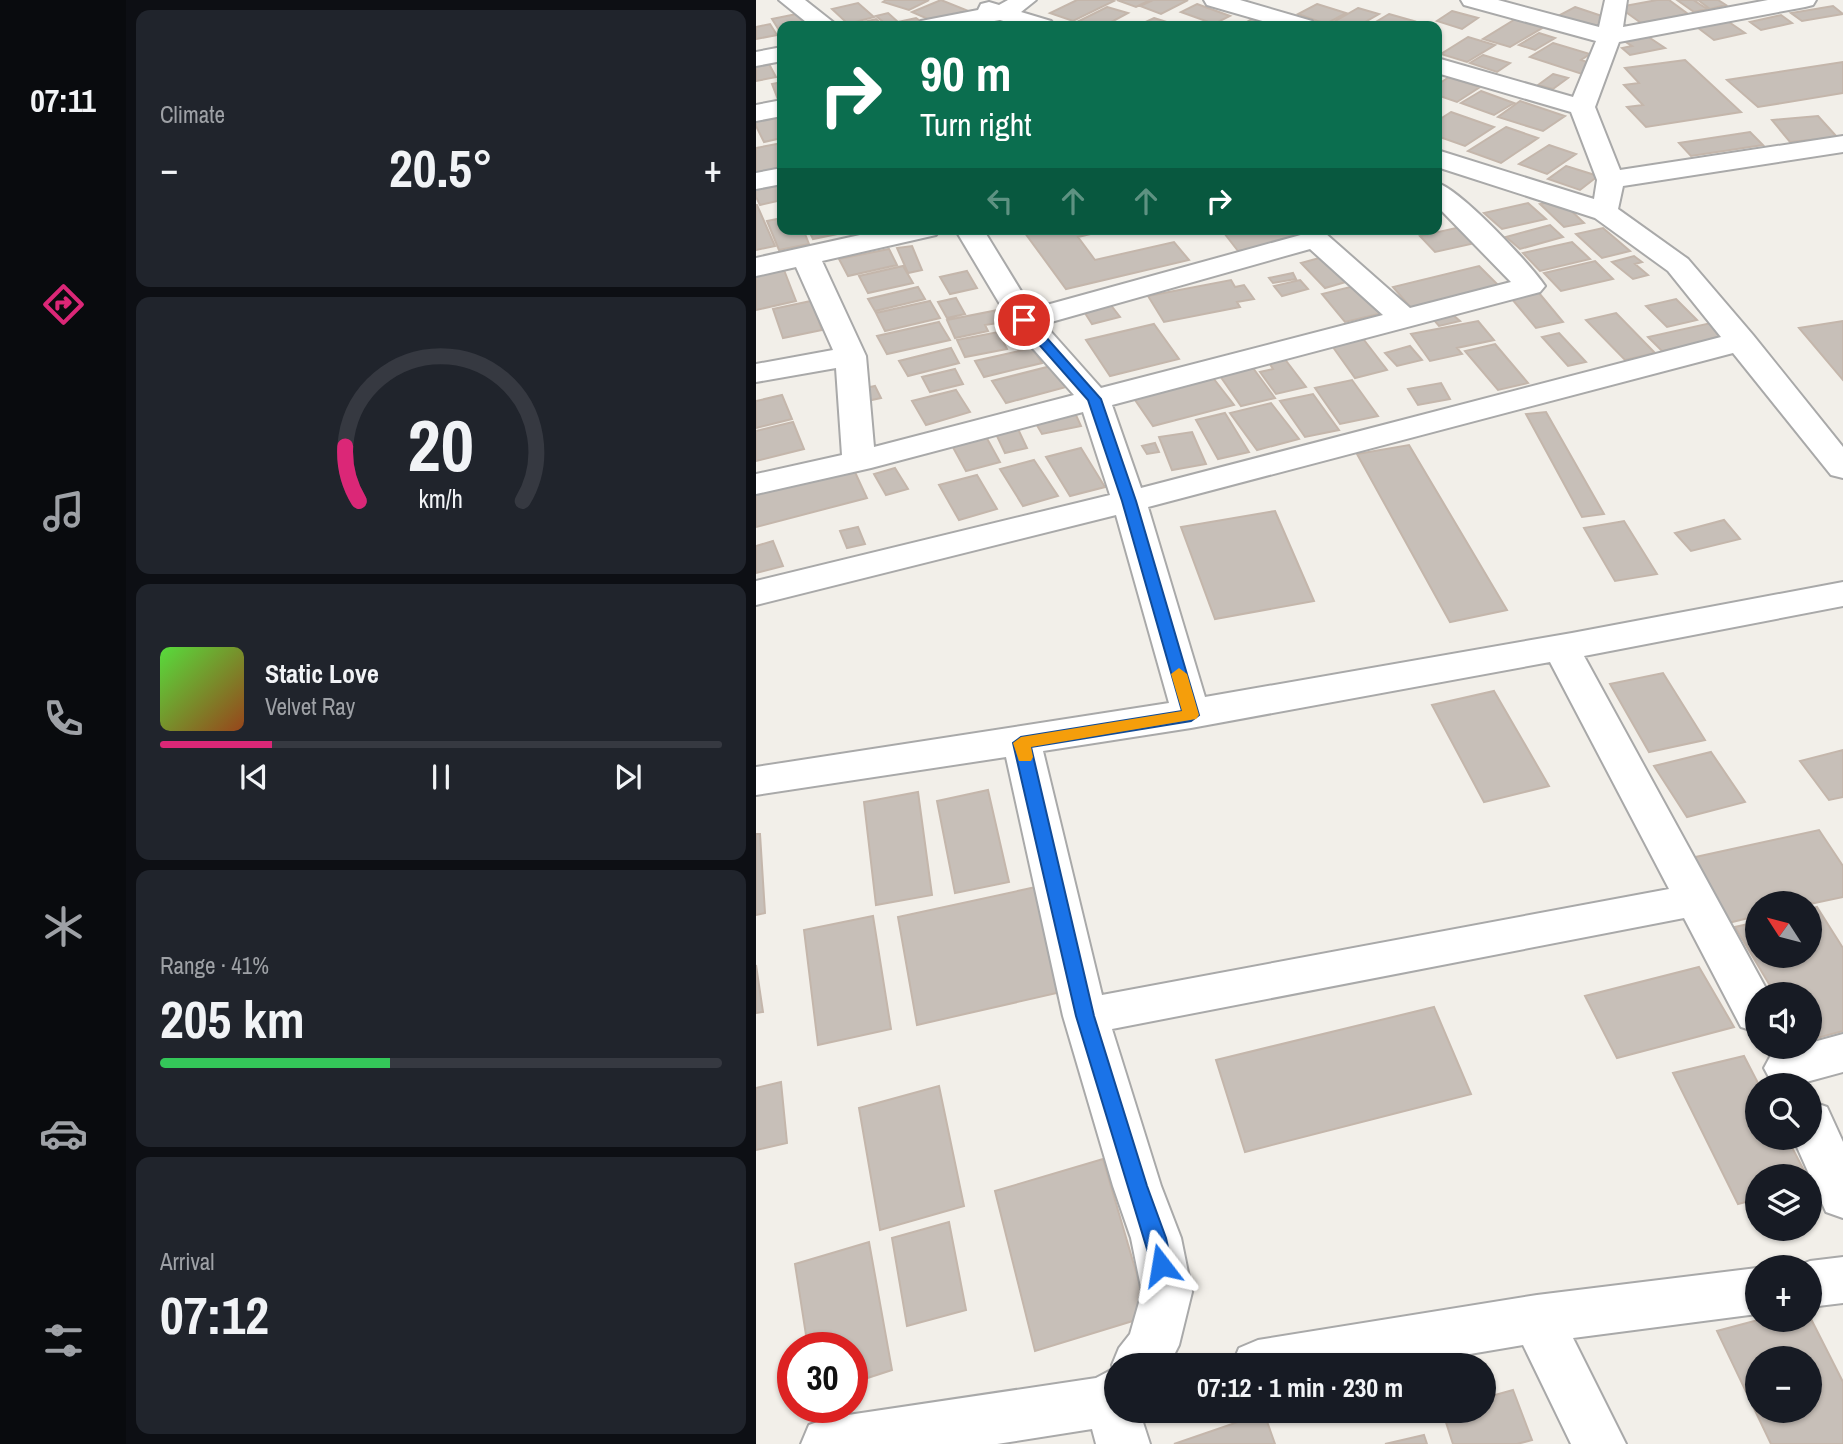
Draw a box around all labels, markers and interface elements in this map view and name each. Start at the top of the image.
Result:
text: 90 m [920,40,1012,106]
icon: right [805,49,896,140]
text: 07:11 [30,79,96,122]
text: Climate [160,99,225,130]
text: Turn right [920,103,1032,146]
text: 20.5° [389,133,493,203]
text: − [160,143,178,194]
text: + [704,143,722,194]
icon: left [981,182,1019,220]
icon: ahead [1054,182,1092,220]
icon: ahead [1127,182,1165,220]
icon: right [1200,182,1238,220]
icon: directions [39,280,88,329]
pin [994,290,1054,350]
icon: arrive [1005,301,1043,339]
text: 20 [408,397,474,495]
text: km/h [419,482,463,516]
icon: music [39,487,88,536]
text: Static Love [265,656,379,691]
text: Velvet Ray [265,691,355,722]
icon: phone [39,694,88,743]
icon: previous [235,758,273,796]
icon: pause [422,758,460,796]
icon: next [609,758,647,796]
north arrow [1745,891,1822,968]
map controls [1745,891,1822,1423]
icon: climate [39,902,88,951]
text: Range · 41% [160,950,269,981]
button: sound [1745,982,1822,1059]
text: 205 km [160,984,305,1054]
button: search [1745,1073,1822,1150]
icon: car [39,1109,88,1158]
button: layers [1745,1164,1822,1241]
position arrow [1124,1228,1198,1302]
text: Arrival [160,1246,215,1277]
button: + [1745,1255,1822,1332]
text: 07:12 [160,1280,269,1350]
icon: filters [39,1316,88,1365]
speed limit sign: 30 [777,1332,868,1423]
button: − [1745,1346,1822,1423]
text: 07:12 · 1 min · 230 m [1197,1370,1403,1405]

